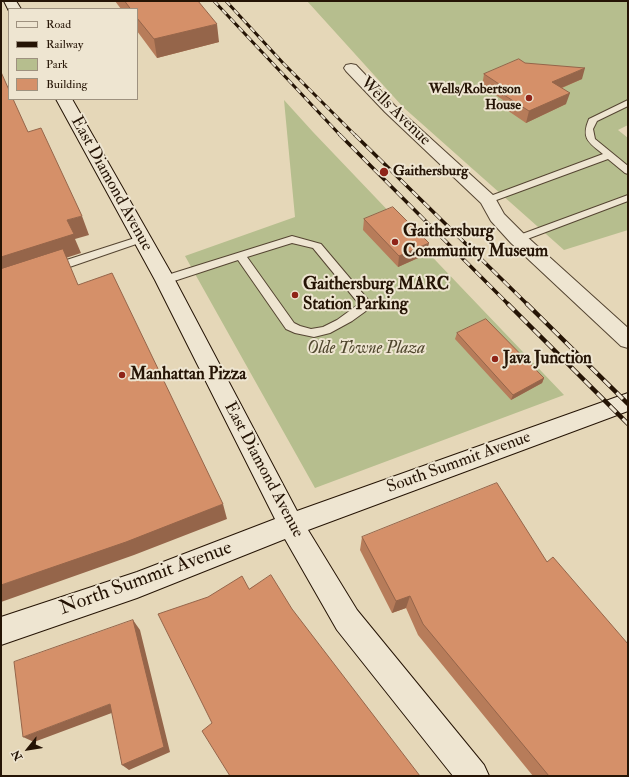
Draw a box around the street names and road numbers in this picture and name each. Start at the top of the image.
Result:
street label: Wells Avenue [355,73,435,151]
street label: East Diamond Avenue [66,113,156,255]
street label: East Diamond Avenue [219,399,307,541]
street label: South Summit Avenue [384,427,534,499]
street label: North Summit Avenue [56,537,236,621]

